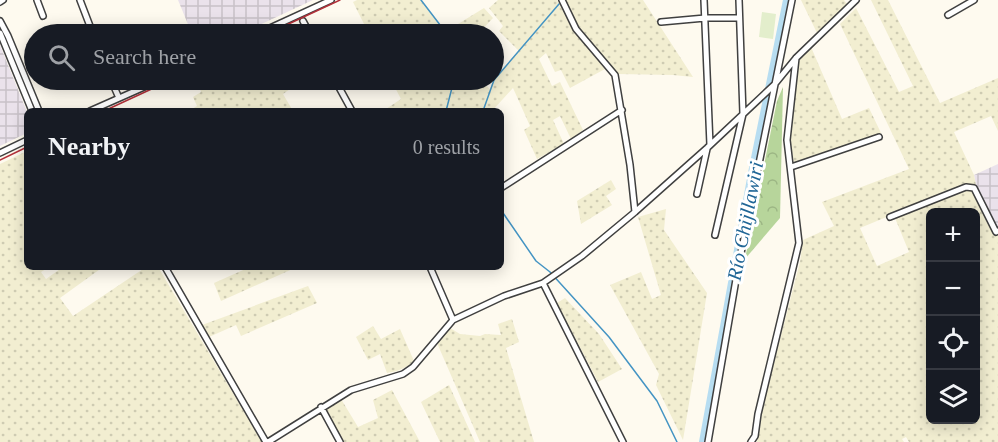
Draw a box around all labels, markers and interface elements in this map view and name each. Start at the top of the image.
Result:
search box [24,24,504,90]
icon: search [45,41,78,74]
text: Search here [93,44,196,69]
text: Nearby [48,132,130,161]
text: 0 results [413,136,480,158]
water label: Río Chijllawiri [723,160,768,283]
map controls [926,208,980,424]
button: + [926,208,980,262]
button: − [926,262,980,316]
button: locate [926,316,980,370]
button: layers [926,370,980,424]

